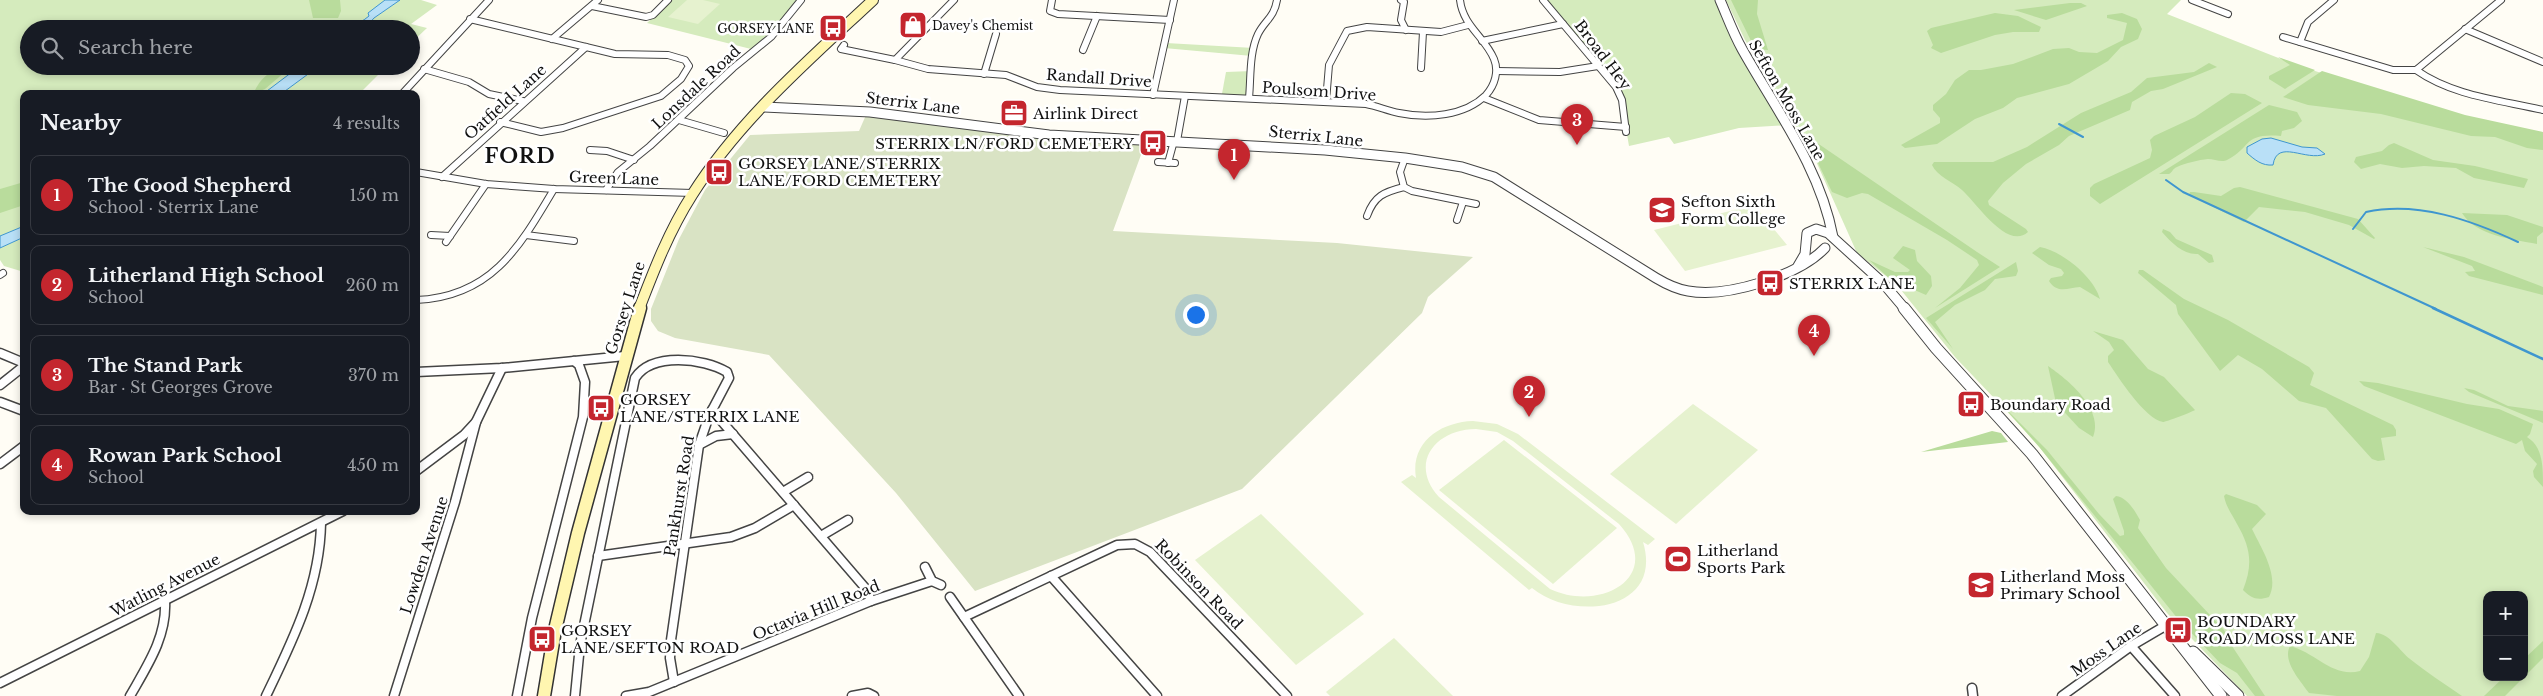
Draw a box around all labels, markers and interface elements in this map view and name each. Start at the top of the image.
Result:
shop icon: Davey's Chemist [898,10,928,40]
bus stop icon: GORSEY LANE [818,13,848,43]
street label: Broad Hey [1571,16,1636,94]
place label: Davey's Chemist [932,18,1034,33]
search box [20,20,420,75]
place label: GORSEY LANE [717,21,814,36]
icon: search [38,34,66,62]
text: Search here [78,36,193,59]
street label: Sefton Moss Lane [1745,36,1829,164]
street label: Lonsdale Road [648,41,744,133]
street label: Oatfield Lane [460,60,550,144]
street label: Randall Drive [1046,65,1152,91]
street label: Poulsom Drive [1261,78,1377,104]
street label: Sterrix Lane [865,88,961,118]
office icon: Airlink Direct [999,98,1029,128]
place label: Airlink Direct [1032,104,1139,123]
pin: 3 [1561,104,1593,145]
text: Nearby [40,110,121,136]
text: 4 results [333,113,400,133]
street label: Sterrix Lane [1268,122,1364,150]
bus stop icon: STERRIX LN/FORD CEMETERY [1138,128,1168,158]
place label: STERRIX LN/FORD CEMETERY [875,134,1135,153]
pin: 1 [1218,139,1250,180]
district label: FORD [484,144,556,168]
place label: GORSEY LANE/STERRIX LANE/FORD CEMETERY [738,154,942,190]
bus stop icon: GORSEY LANE/STERRIX LANE/FORD CEMETERY [704,157,734,187]
street label: Green Lane [569,167,659,189]
text: The Good Shepherd [88,174,291,197]
text: 1 [54,185,60,205]
text: 150 m [350,185,399,205]
place label: Sefton Sixth Form College [1681,192,1786,228]
school or university icon: Sefton Sixth Form College [1647,195,1677,225]
text: School · Sterrix Lane [88,197,259,217]
street label: Gorsey Lane [601,259,649,357]
text: Litherland High School [88,264,324,287]
bus stop icon: STERRIX LANE [1755,268,1785,298]
place label: STERRIX LANE [1789,274,1915,293]
text: 2 [52,275,62,295]
text: 260 m [346,275,399,295]
text: School [88,287,144,307]
your location [1183,302,1209,328]
pin: 4 [1798,315,1830,356]
text: The Stand Park [88,354,243,377]
text: 3 [52,365,62,385]
text: 370 m [348,365,399,385]
pin: 2 [1513,376,1545,417]
text: Bar · St Georges Grove [88,377,273,397]
bus stop icon: Boundary Road [1956,389,1986,419]
place label: GORSEY LANE/STERRIX LANE [620,390,799,426]
bus stop icon: GORSEY LANE/STERRIX LANE [586,393,616,423]
place label: Boundary Road [1990,395,2111,414]
street label: Pankhurst Road [660,434,698,558]
text: Rowan Park School [88,444,282,467]
text: 4 [52,455,62,475]
text: 450 m [347,455,399,475]
text: School [88,467,144,487]
street label: Lowden Avenue [396,494,452,616]
street label: Robinson Road [1151,535,1247,633]
place label: Litherland Sports Park [1697,541,1786,577]
sports icon: Litherland Sports Park [1663,544,1693,574]
street label: Watling Avenue [106,549,223,621]
place label: Litherland Moss Primary School [2000,567,2125,603]
school or university icon: Litherland Moss Primary School [1966,570,1996,600]
street label: Octavia Hill Road [750,576,882,644]
map controls [2483,591,2528,681]
button: + [2483,591,2528,636]
place label: BOUNDARY ROAD/MOSS LANE [2197,612,2355,648]
bus stop icon: BOUNDARY ROAD/MOSS LANE [2163,615,2193,645]
street label: Moss Lane [2067,618,2145,680]
place label: GORSEY LANE/SEFTON ROAD [561,621,739,657]
bus stop icon: GORSEY LANE/SEFTON ROAD [527,624,557,654]
button: − [2483,636,2528,681]

